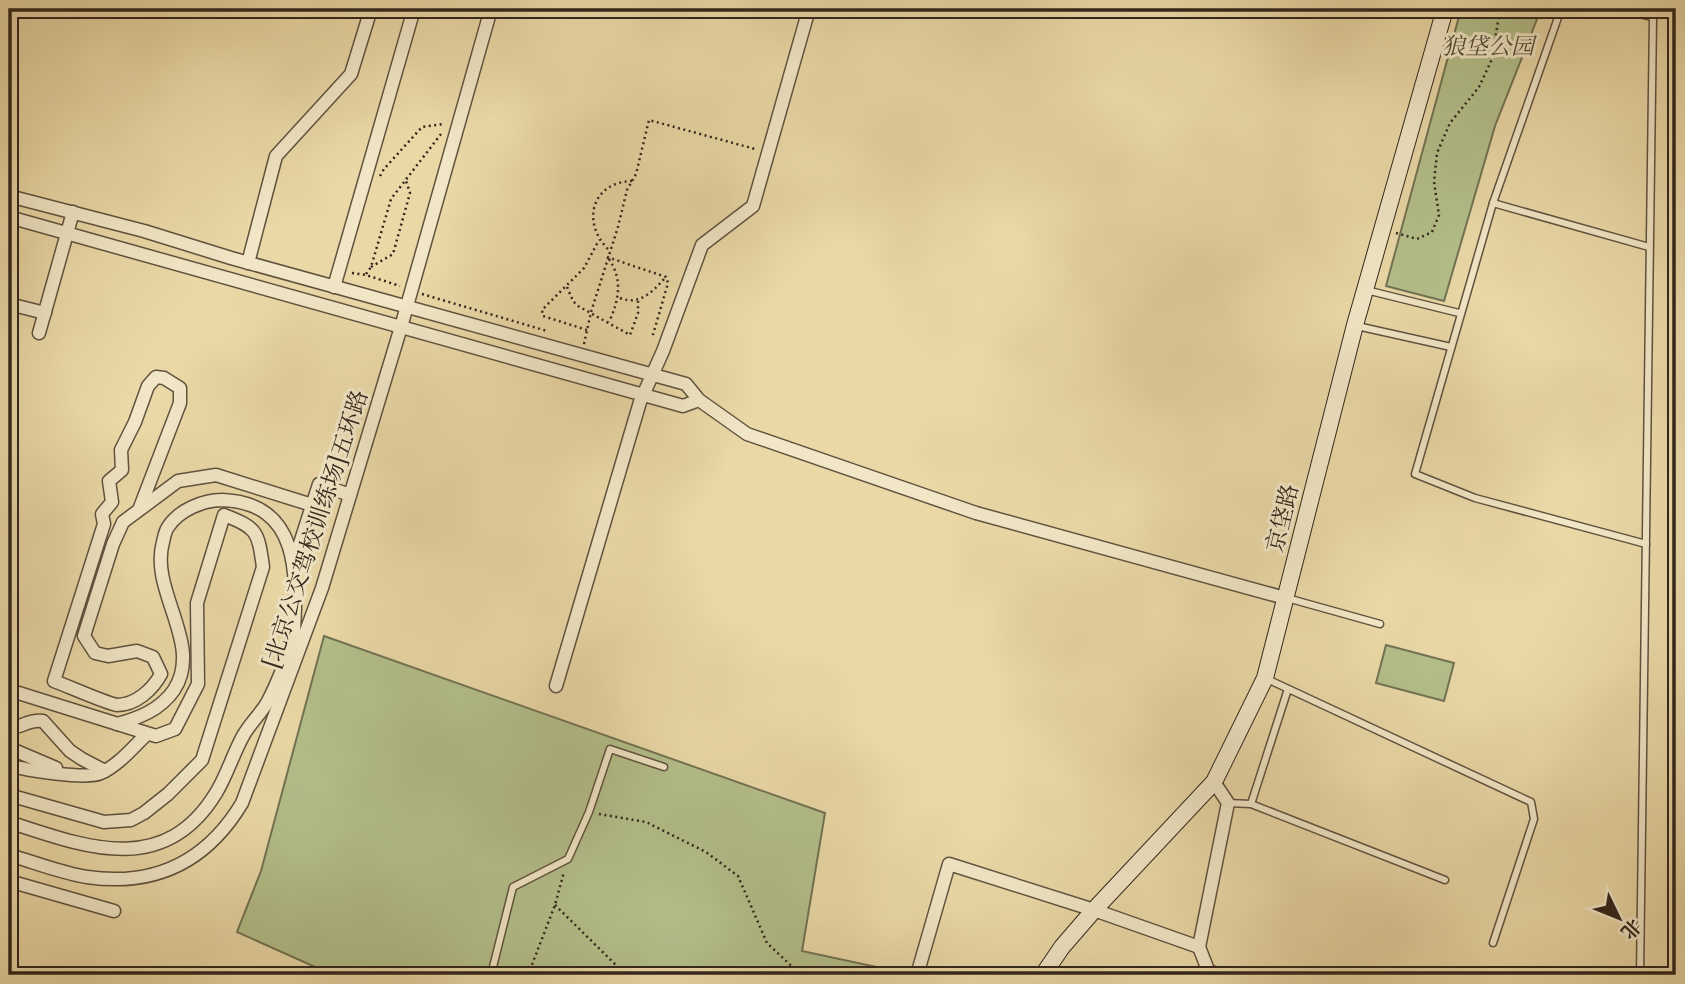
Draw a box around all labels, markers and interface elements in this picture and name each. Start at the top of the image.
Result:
park label: 狼垡公园 [1442,32,1538,60]
street label: [北京公交驾校训练场]五环路 [257,386,373,672]
street label: 京垡路 [1260,481,1304,555]
north arrow [1584,883,1654,953]
text: 北 [1616,914,1646,944]

